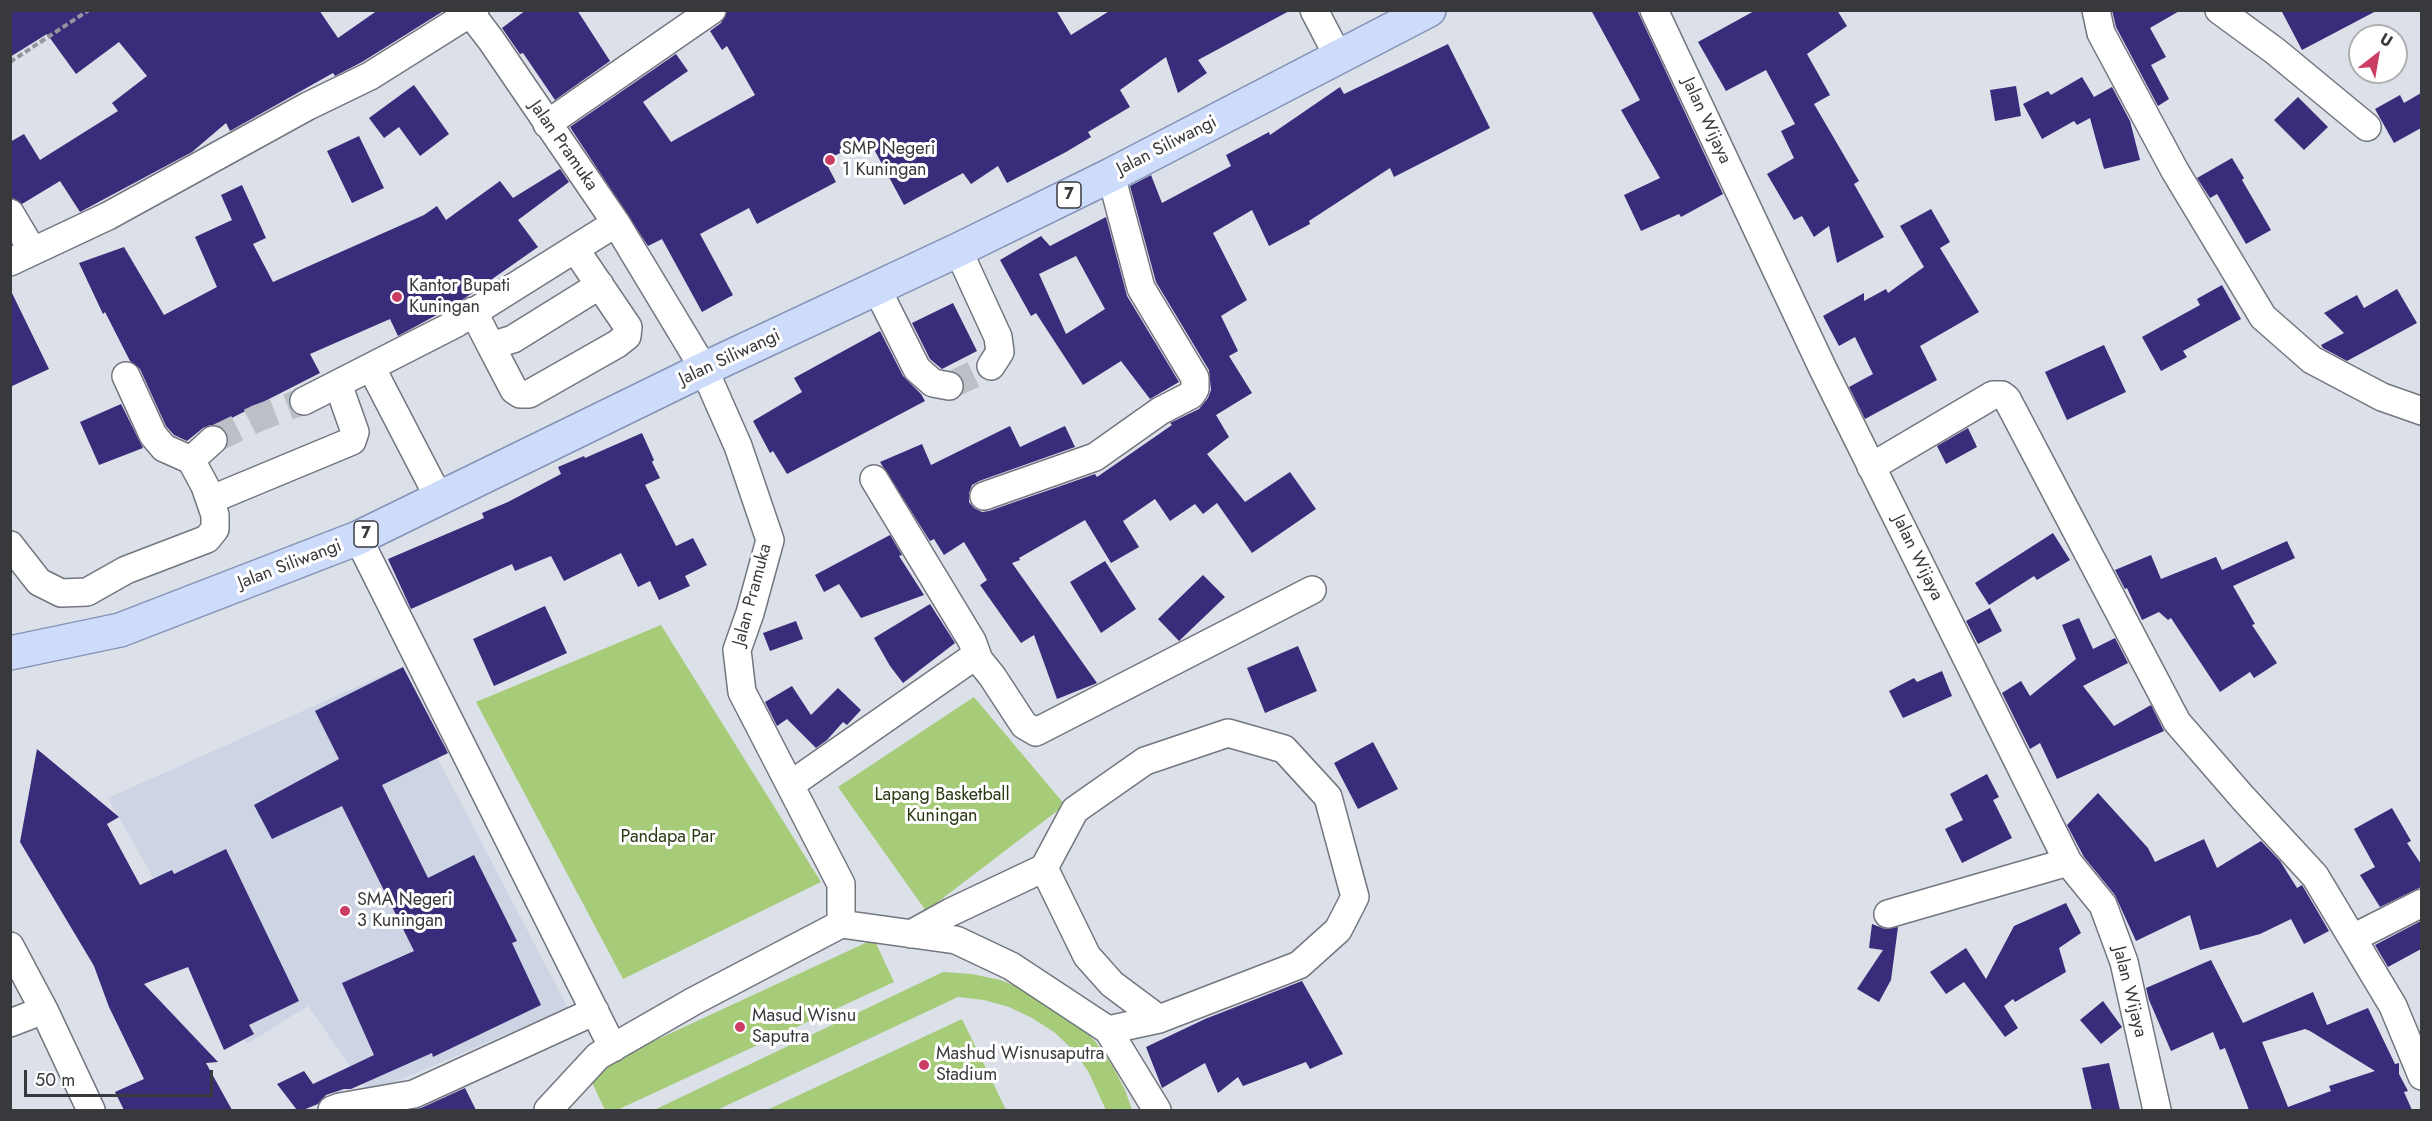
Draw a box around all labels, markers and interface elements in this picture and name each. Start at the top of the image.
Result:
north arrow [2348,24,2408,84]
text: U [2376,27,2397,53]
street label: Jalan Wijaya [1677,74,1735,168]
street label: Jalan Pramuka [524,97,602,195]
street label: Jalan Siliwangi [1113,112,1221,180]
place label: SMP Negeri 1 Kuningan [842,139,935,182]
marker: SMP Negeri 1 Kuningan [823,153,837,167]
road number: 7 [1057,182,1081,208]
place label: Kantor Bupati Kuningan [409,276,510,318]
marker: Kantor Bupati Kuningan [390,290,404,304]
street label: Jalan Siliwangi [676,325,784,391]
street label: Jalan Wijaya [1887,512,1947,604]
road number: 7 [354,521,378,547]
street label: Jalan Siliwangi [235,535,345,595]
street label: Jalan Pramuka [729,541,777,649]
park label: Lapang Basketball Kuningan [874,785,1010,828]
park label: Pandapa Par [621,827,715,849]
place label: SMA Negeri 3 Kuningan [357,890,452,932]
marker: SMA Negeri 3 Kuningan [338,904,352,918]
street label: Jalan Wijaya [2107,944,2151,1040]
place label: Masud Wisnu Saputra [752,1006,856,1048]
marker: Masud Wisnu Saputra [733,1020,747,1034]
place label: Mashud Wisnusaputra Stadium [936,1044,1104,1086]
scale bar [27,1058,216,1096]
marker: Mashud Wisnusaputra Stadium [917,1058,931,1072]
text: 50 m [35,1067,75,1093]

